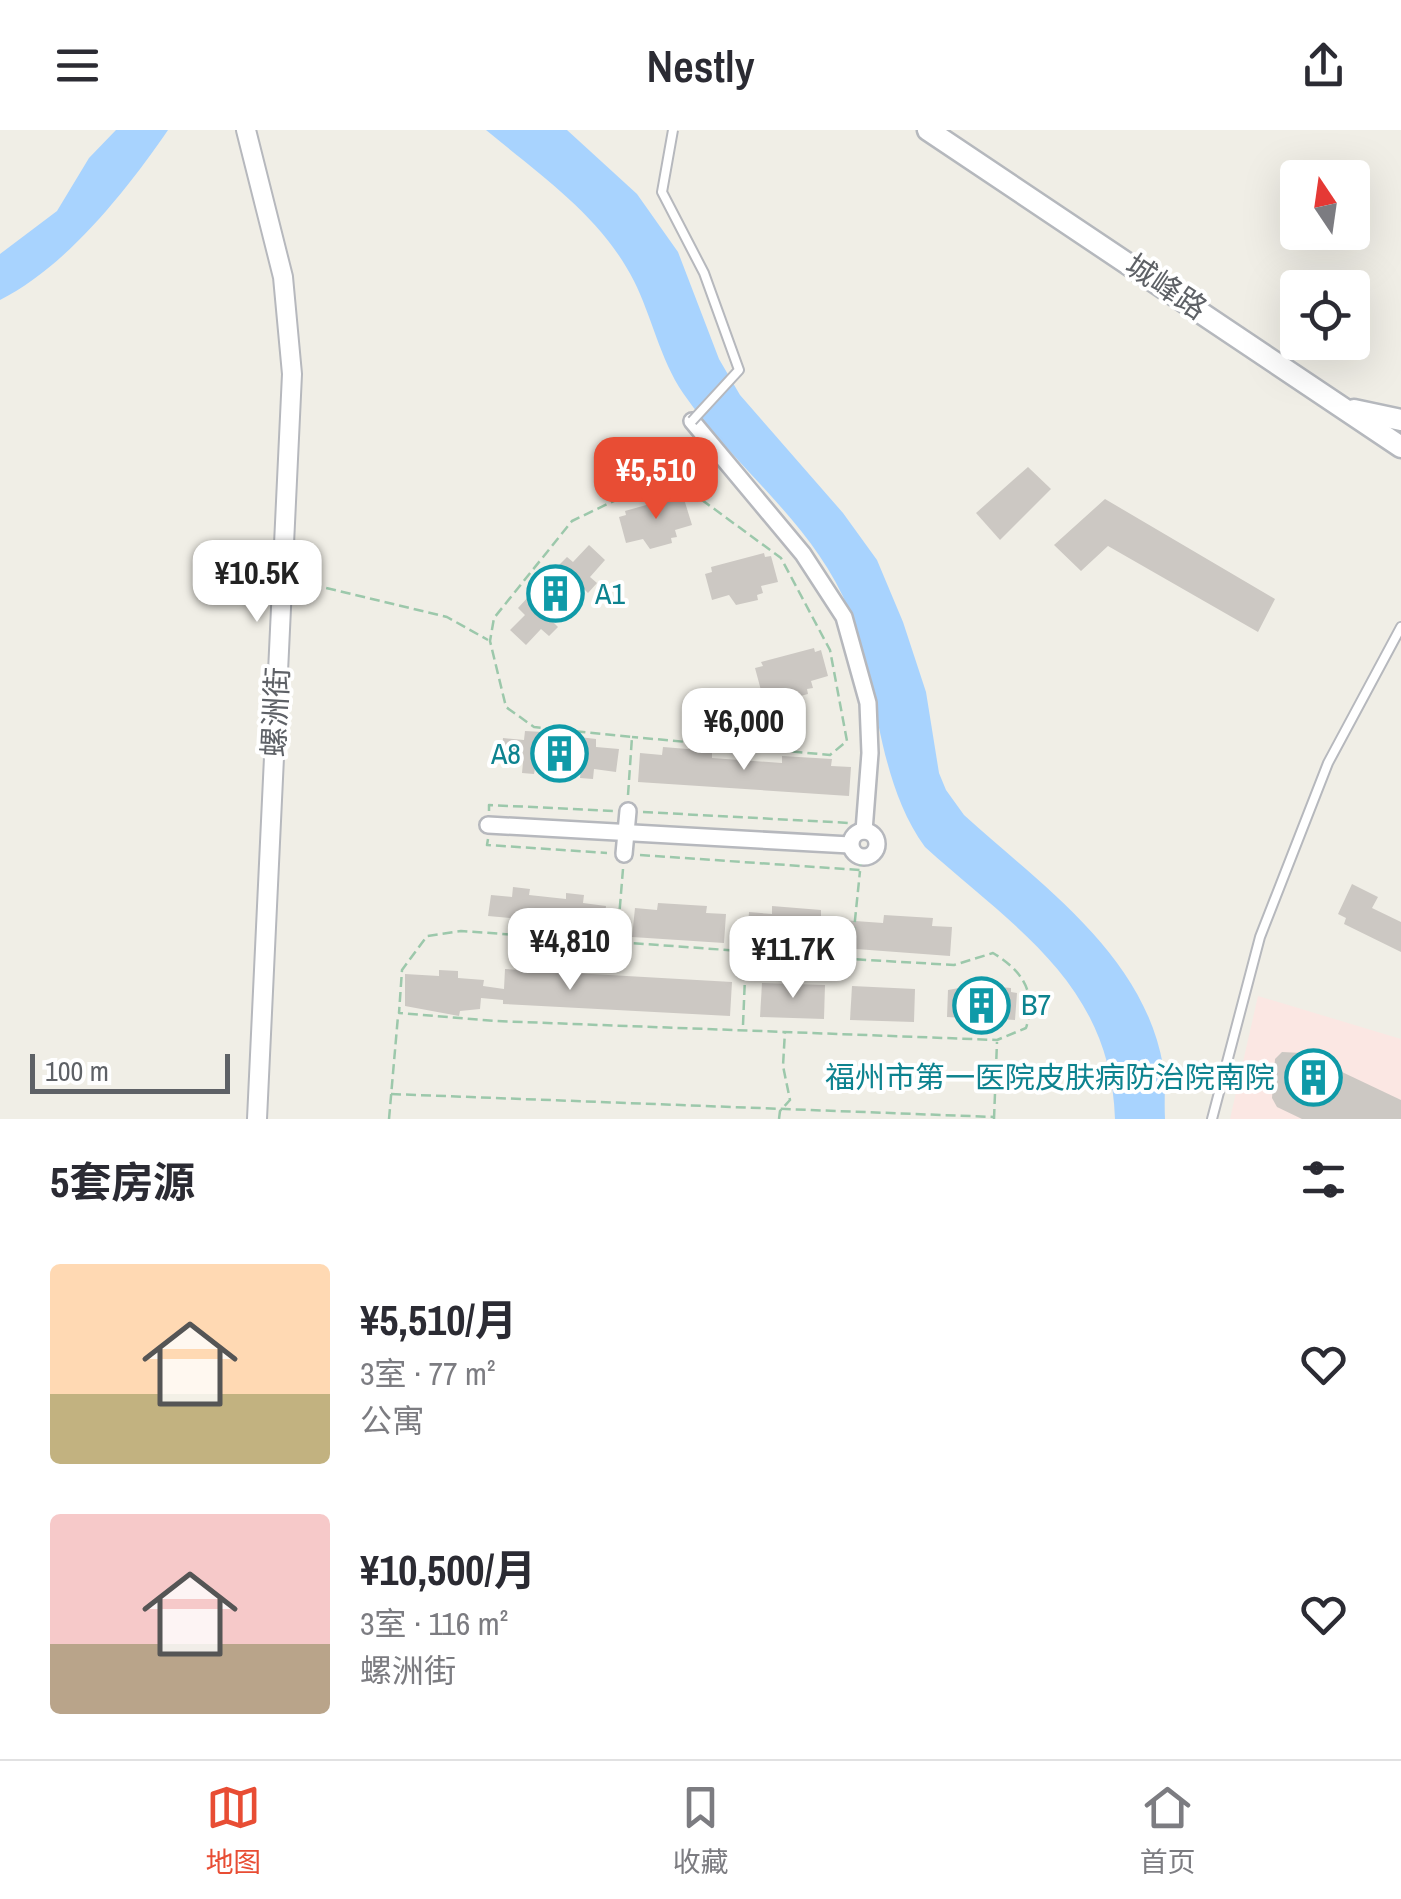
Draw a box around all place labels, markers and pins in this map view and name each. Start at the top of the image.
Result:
pin: ¥5,510 [575,437,737,522]
pin: ¥10.5K [176,540,338,625]
building icon: A1 [526,564,586,624]
place label: A1 [594,573,625,613]
pin: ¥6,000 [663,688,825,773]
building icon: A8 [530,724,590,784]
place label: A8 [490,733,521,773]
pin: ¥4,810 [489,908,651,993]
pin: ¥11.7K [712,916,874,1001]
building icon: B7 [952,975,1012,1035]
place label: B7 [1021,984,1051,1024]
building icon: 福州市第一医院皮肤病防治院南院 [1284,1048,1344,1108]
place label: 福州市第一医院皮肤病防治院南院 [825,1057,1275,1097]

